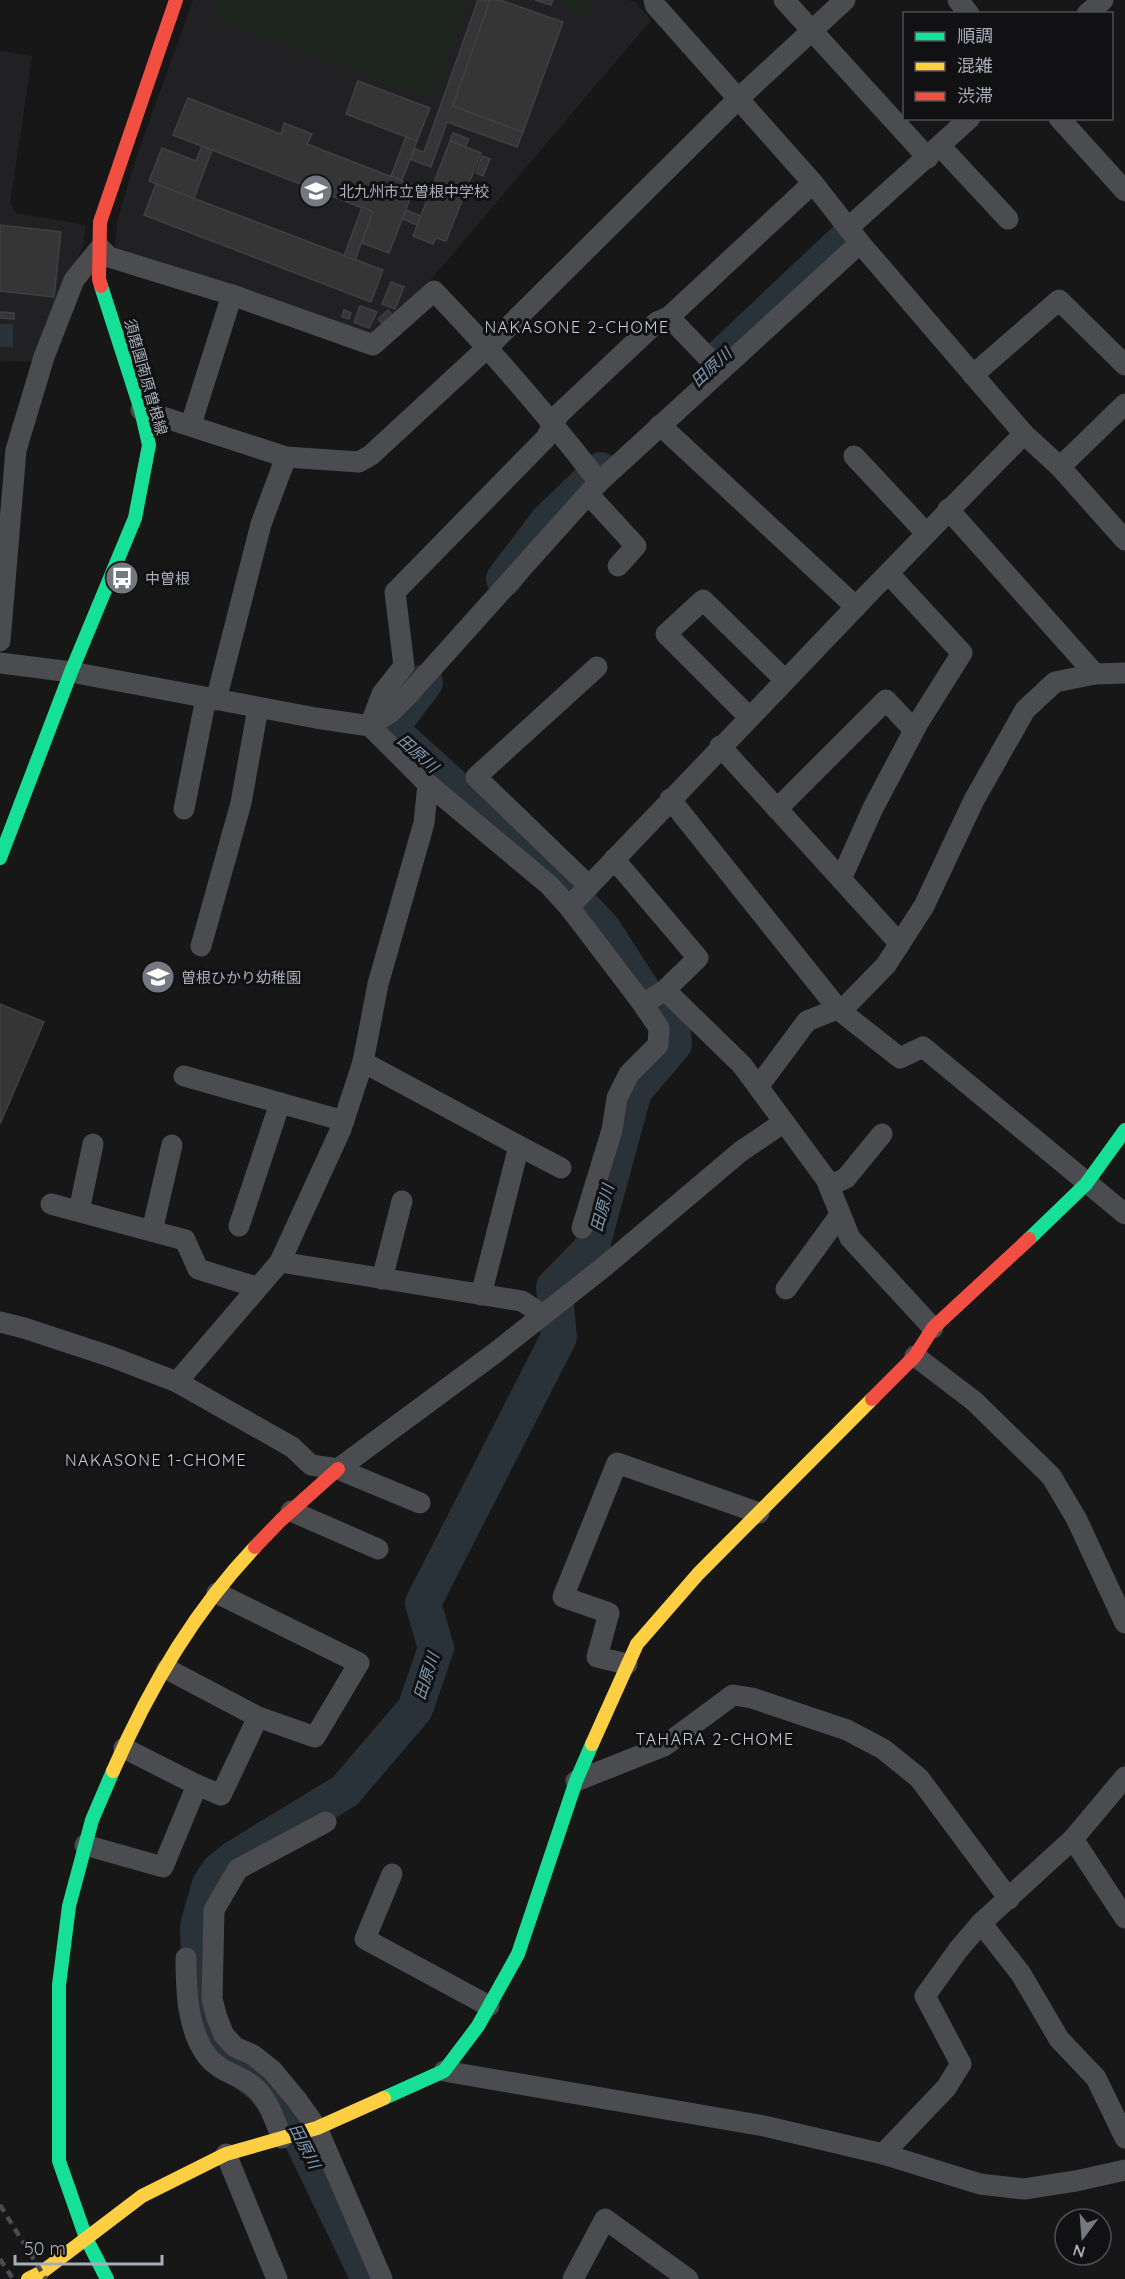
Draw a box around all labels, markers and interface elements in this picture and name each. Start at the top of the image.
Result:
legend [903,12,1113,120]
text: 順調 [957,24,993,47]
text: 混雑 [957,54,993,77]
text: 渋滞 [957,84,993,107]
school or university icon: 北九州市立曽根中学校 [298,173,334,209]
place label: 北九州市立曽根中学校 [339,182,489,201]
street label: 須磨園南原曽根線 [120,317,172,437]
district label: NAKASONE 2-CHOME [484,317,670,337]
water label: 田原川 [687,342,737,391]
bus stop icon: 中曽根 [104,560,140,596]
place label: 中曽根 [145,569,190,588]
water label: 田原川 [393,730,444,778]
school or university icon: 曽根ひかり幼稚園 [140,959,176,995]
place label: 曽根ひかり幼稚園 [181,968,301,987]
water label: 田原川 [586,1180,618,1234]
district label: NAKASONE 1-CHOME [65,1450,247,1470]
water label: 田原川 [409,1648,444,1702]
district label: TAHARA 2-CHOME [635,1729,795,1749]
water label: 田原川 [285,2120,326,2174]
north arrow [1053,2207,1113,2267]
scale bar [15,2228,162,2266]
text: 50 m [24,2237,66,2260]
text: N [1070,2240,1087,2263]

